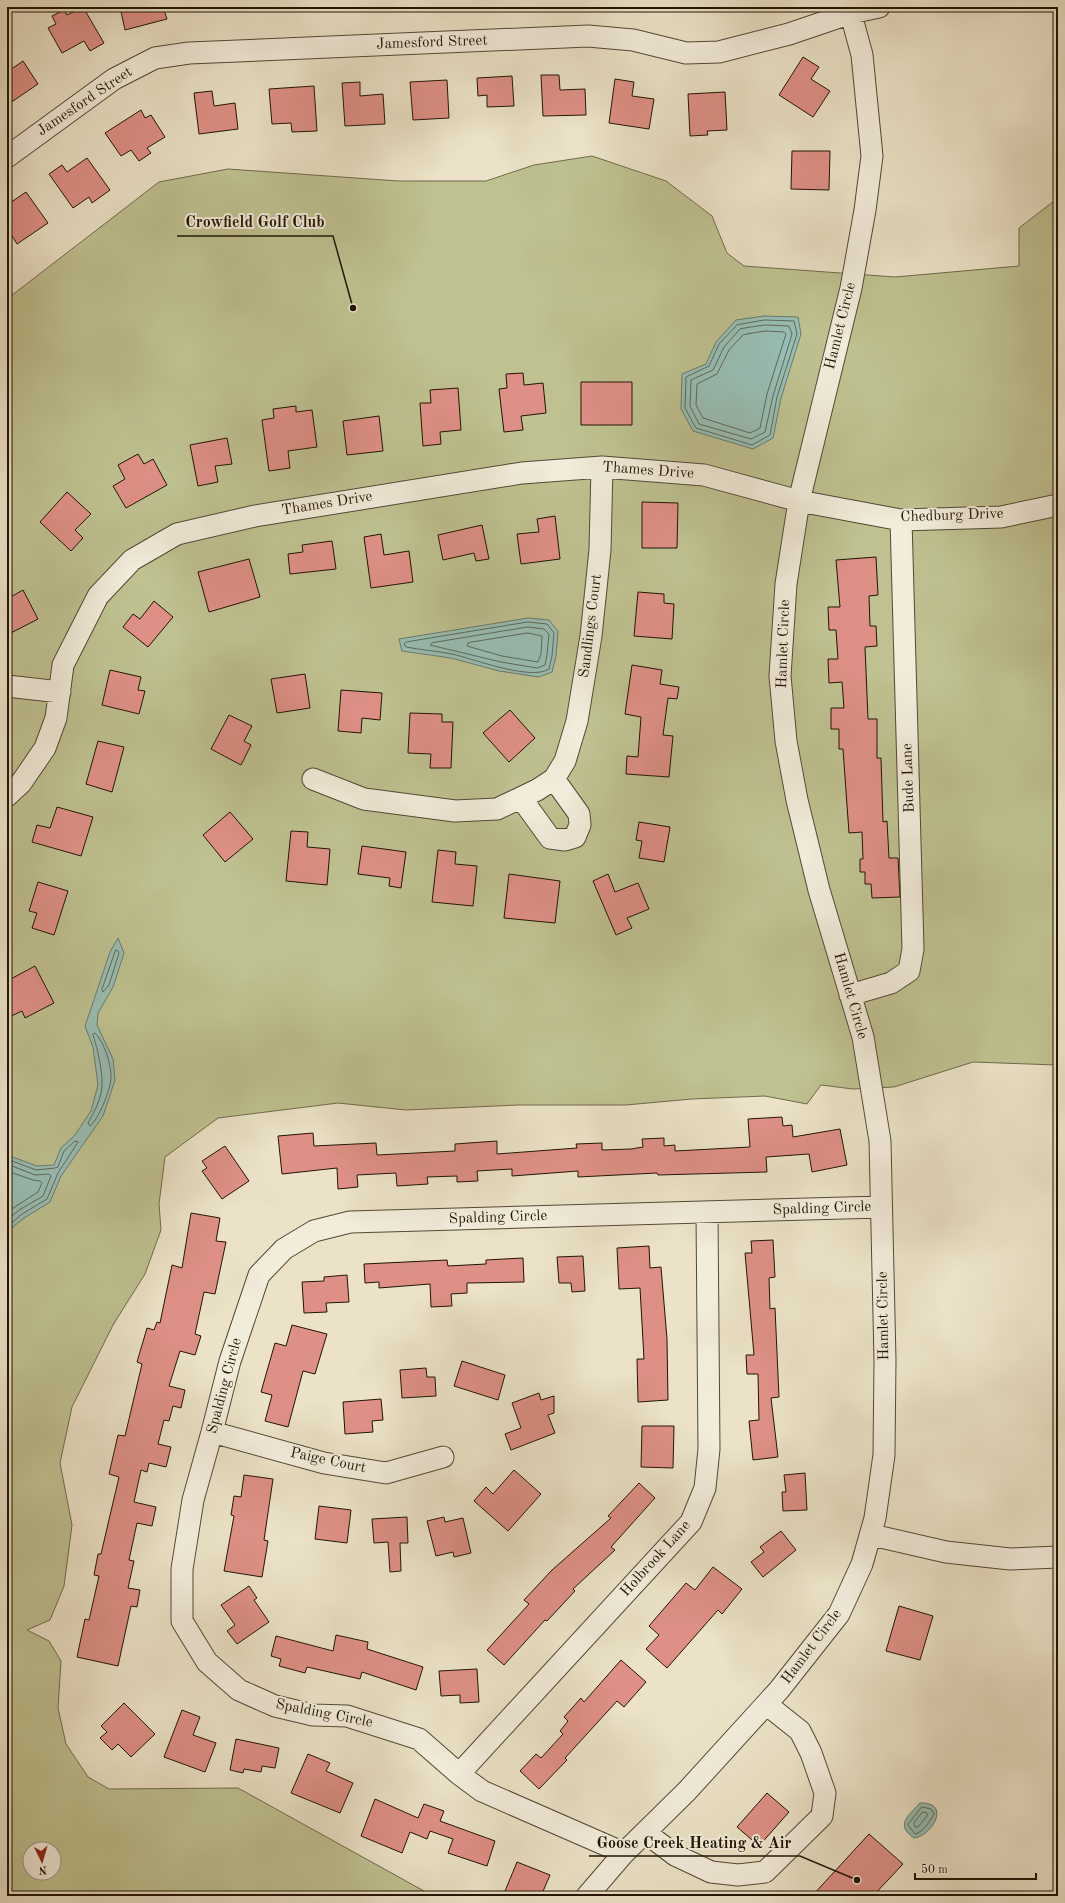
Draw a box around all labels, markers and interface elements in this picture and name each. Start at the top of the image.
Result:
street label: Jamesford Street [376,34,488,52]
street label: Jamesford Street [35,65,135,139]
callout: Crowfield Golf Club [177,208,333,236]
text: Crowfield Golf Club [185,215,325,231]
street label: Hamlet Circle [823,281,859,371]
street label: Thames Drive [602,460,694,482]
street label: Thames Drive [280,489,374,519]
street label: Chedburg Drive [900,507,1004,525]
street label: Sandlings Court [577,573,605,679]
street label: Hamlet Circle [775,599,793,689]
street label: Bude Lane [900,743,918,813]
street label: Hamlet Circle [830,951,870,1041]
street label: Spalding Circle [772,1200,872,1218]
street label: Spalding Circle [448,1209,548,1227]
street label: Hamlet Circle [876,1271,892,1361]
street label: Spalding Circle [205,1336,245,1436]
street label: Paige Court [289,1446,367,1476]
street label: Holbrook Lane [618,1518,694,1600]
street label: Hamlet Circle [779,1607,845,1687]
street label: Spalding Circle [274,1697,374,1731]
callout: Goose Creek Heating & Air [589,1828,800,1856]
text: Goose Creek Heating & Air [596,1836,792,1852]
north arrow [22,1841,62,1881]
scale bar [915,1855,1036,1881]
text: 50 m [921,1863,948,1876]
text: N [37,1864,47,1875]

